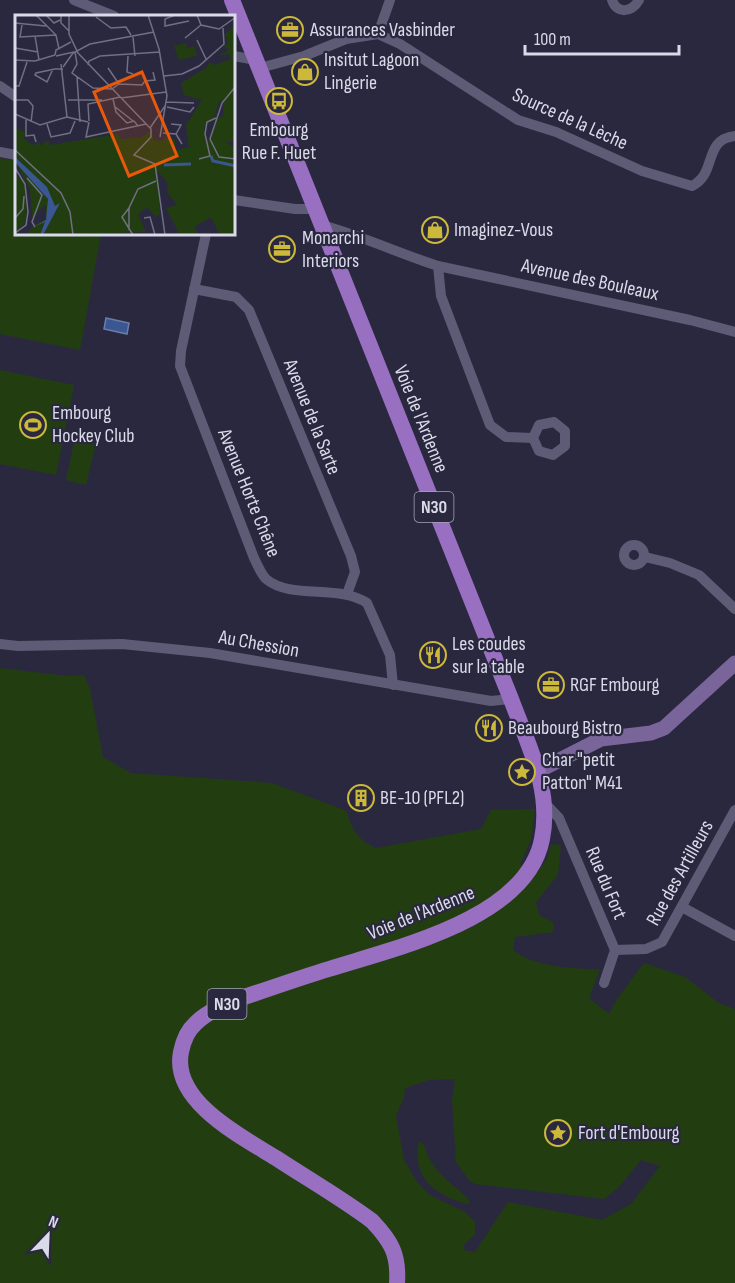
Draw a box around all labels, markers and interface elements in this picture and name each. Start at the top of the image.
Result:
inset map [15,15,236,236]
office icon: Assurances Vasbinder [275,15,305,45]
place label: Assurances Vasbinder [309,18,455,42]
scale bar [525,18,680,56]
text: 100 m [534,29,571,50]
place label: Insitut Lagoon Lingerie [324,48,419,95]
shop icon: Insitut Lagoon Lingerie [290,57,320,87]
street label: Source de la Lèche [509,83,631,155]
bus stop icon: Embourg Rue F. Huet [264,86,294,116]
place label: Embourg Rue F. Huet [242,118,316,165]
shop icon: Imaginez-Vous [420,215,450,245]
place label: Imaginez-Vous [454,218,553,242]
place label: Monarchi Interiors [302,226,364,273]
office icon: Monarchi Interiors [267,234,297,264]
street label: Avenue des Bouleaux [518,254,661,306]
street label: Avenue de la Sarte [278,355,346,478]
street label: Voie de l'Ardenne [389,362,453,476]
place label: Embourg Hockey Club [52,401,135,448]
sports icon: Embourg Hockey Club [18,410,48,440]
street label: Avenue Horte Chêne [212,424,286,561]
road number: N30 [414,492,454,522]
street label: Au Chession [216,625,301,663]
place label: Les coudes sur la table [452,632,526,679]
restaurant icon: Les coudes sur la table [418,640,448,670]
office icon: RGF Embourg [536,670,566,700]
place label: RGF Embourg [570,673,659,697]
restaurant icon: Beaubourg Bistro [474,713,504,743]
place label: Beaubourg Bistro [508,716,622,740]
place label: Char "petit Patton" M41 [542,748,622,795]
place icon: Char "petit Patton" M41 [507,757,537,787]
building icon: BE-10 (PFL2) [346,783,376,813]
place label: BE-10 (PFL2) [380,786,464,810]
street label: Rue des Artilleurs [641,816,719,930]
street label: Rue du Fort [580,843,632,923]
street label: Voie de l'Ardenne [364,881,478,945]
road number: N30 [208,989,246,1019]
place icon: Fort d'Embourg [543,1118,573,1148]
place label: Fort d'Embourg [578,1121,680,1145]
north arrow [18,1205,78,1265]
text: N [46,1212,61,1233]

